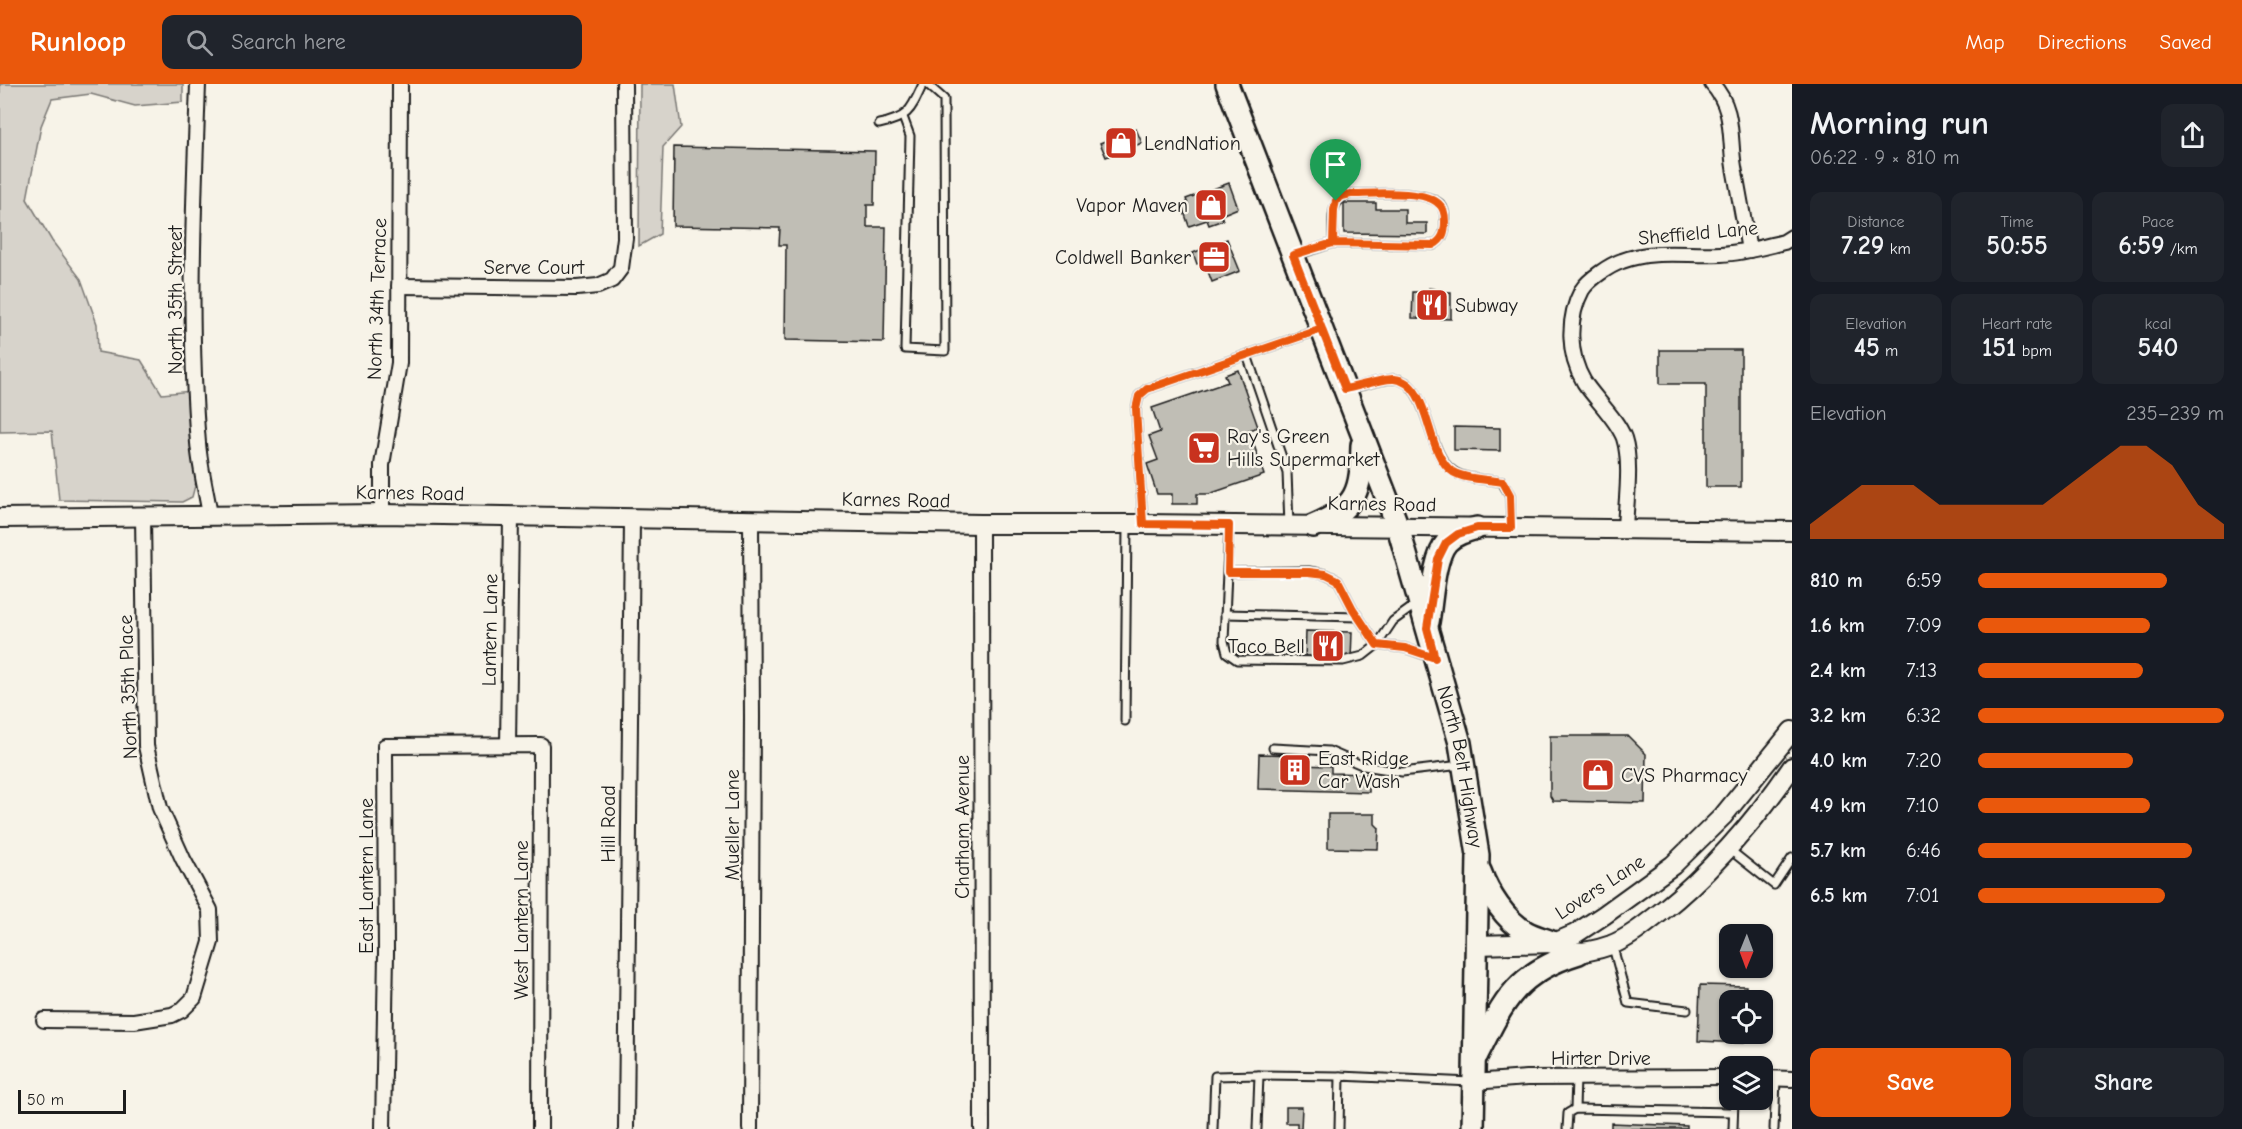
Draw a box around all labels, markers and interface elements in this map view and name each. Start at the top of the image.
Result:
search box [162,15,582,69]
text: Runloop [30,26,126,58]
icon: search [183,26,216,59]
text: Search here [231,29,346,55]
text: Map [1965,30,2005,54]
text: Directions [2038,30,2127,54]
text: Saved [2160,30,2212,54]
text: Morning run [1810,104,1989,142]
button: share [2161,104,2224,167]
shop icon: LendNation [1103,125,1139,161]
place label: LendNation [1144,132,1241,155]
pin [1310,139,1361,201]
text: 06:22 · 9 × 810 m [1810,146,1960,169]
icon: arrive [1319,148,1352,181]
shop icon: Vapor Maven [1193,187,1229,223]
place label: Vapor Maven [1076,194,1188,217]
text: Distance [1847,213,1905,231]
text: Time [2000,213,2034,231]
text: Pace [2142,213,2174,231]
street label: Sheffield Lane [1637,216,1759,250]
street label: North 34th Terrace [363,218,391,380]
street label: North 35th Street [164,224,187,374]
text: 7.29 [1841,231,1884,261]
text: 50:55 [1986,231,2048,261]
text: 6:59 [2118,231,2165,261]
office icon: Coldwell Banker [1196,239,1232,275]
text: km [1884,240,1911,258]
text: /km [2165,240,2198,258]
place label: Coldwell Banker [1055,246,1191,269]
street label: Serve Court [484,256,585,279]
restaurant icon: Subway [1414,287,1450,323]
place label: Subway [1455,294,1518,317]
text: Elevation [1845,315,1907,333]
text: Heart rate [1982,315,2052,333]
text: kcal [2145,315,2171,333]
text: 45 [1854,333,1880,363]
text: 151 [1982,333,2016,363]
text: 540 [2138,333,2178,363]
text: m [1880,342,1898,360]
text: bpm [2016,342,2052,360]
text: Elevation [1810,402,1887,425]
text: 235–239 m [2126,402,2224,425]
place label: Ray's Green Hills Supermarket [1227,425,1381,471]
supermarket icon: Ray's Green Hills Supermarket [1186,430,1222,466]
street label: Karnes Road [355,481,465,505]
street label: Karnes Road [841,488,951,512]
street label: Karnes Road [1327,492,1437,516]
text: 810 m [1810,569,1863,592]
text: 6:59 [1906,569,1942,592]
street label: Lantern Lane [478,573,502,687]
street label: North 35th Place [114,614,142,760]
text: 1.6 km [1810,614,1865,637]
text: 7:09 [1906,614,1942,637]
restaurant icon: Taco Bell [1310,628,1346,664]
place label: Taco Bell [1228,635,1305,658]
text: 2.4 km [1810,659,1866,682]
text: 7:13 [1906,659,1937,682]
street label: North Belt Highway [1433,683,1488,850]
text: 3.2 km [1810,704,1866,727]
text: 6:32 [1906,704,1941,727]
place label: East Ridge Car Wash [1318,747,1409,793]
text: 4.0 km [1810,749,1867,772]
text: 7:20 [1906,749,1942,772]
building icon: East Ridge Car Wash [1277,752,1313,788]
street label: Chatham Avenue [951,755,974,899]
shop icon: CVS Pharmacy [1580,757,1616,793]
place label: CVS Pharmacy [1621,764,1747,787]
street label: Mueller Lane [721,769,744,881]
street label: Hill Road [597,785,620,863]
text: 4.9 km [1810,794,1866,817]
text: 7:10 [1906,794,1939,817]
street label: East Lantern Lane [355,798,378,954]
text: 5.7 km [1810,839,1866,862]
text: 6:46 [1906,839,1941,862]
street label: West Lantern Lane [510,840,533,1000]
street label: Lovers Lane [1551,850,1649,924]
text: 6.5 km [1810,884,1867,907]
text: 7:01 [1906,884,1939,907]
north arrow [1719,924,1773,978]
map controls [1719,924,1773,1110]
button: locate [1719,990,1773,1044]
street label: Hirter Drive [1551,1047,1651,1070]
button: Save [1810,1048,2011,1117]
button: Share [2023,1048,2224,1117]
button: layers [1719,1056,1773,1110]
scale bar [18,1087,126,1114]
text: 50 m [27,1091,64,1109]

